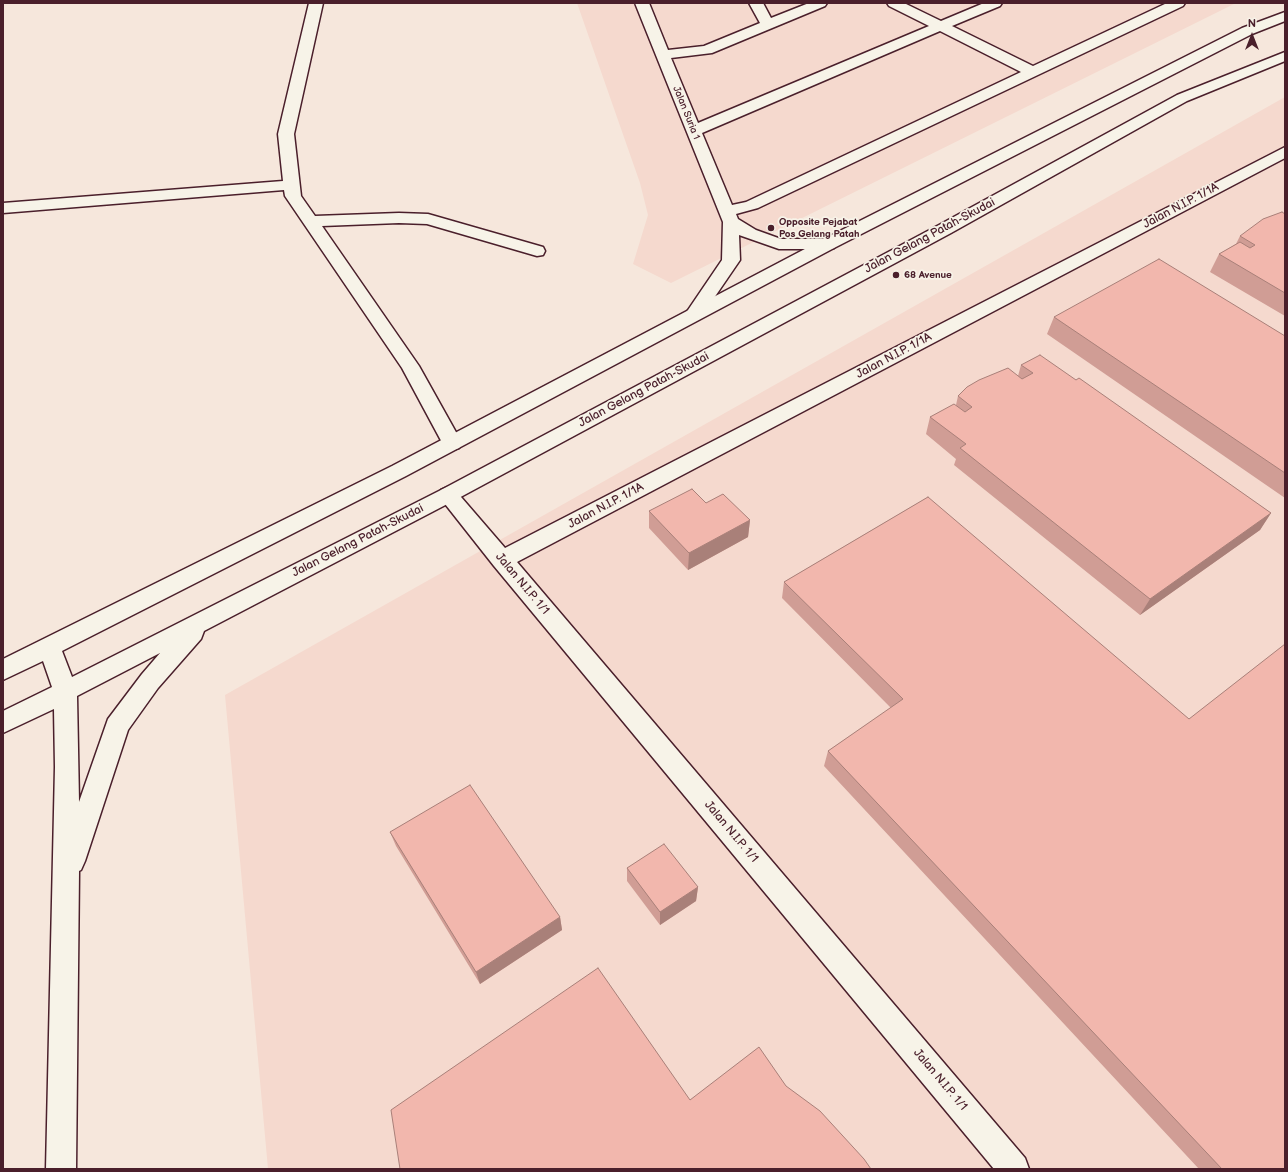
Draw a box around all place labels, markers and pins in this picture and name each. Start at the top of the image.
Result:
place label: Opposite Pejabat Pos Gelang Patah [779,216,859,240]
marker: Opposite Pejabat Pos Gelang Patah [766,223,776,233]
place label: 68 Avenue [904,269,952,281]
marker: 68 Avenue [891,270,901,280]

